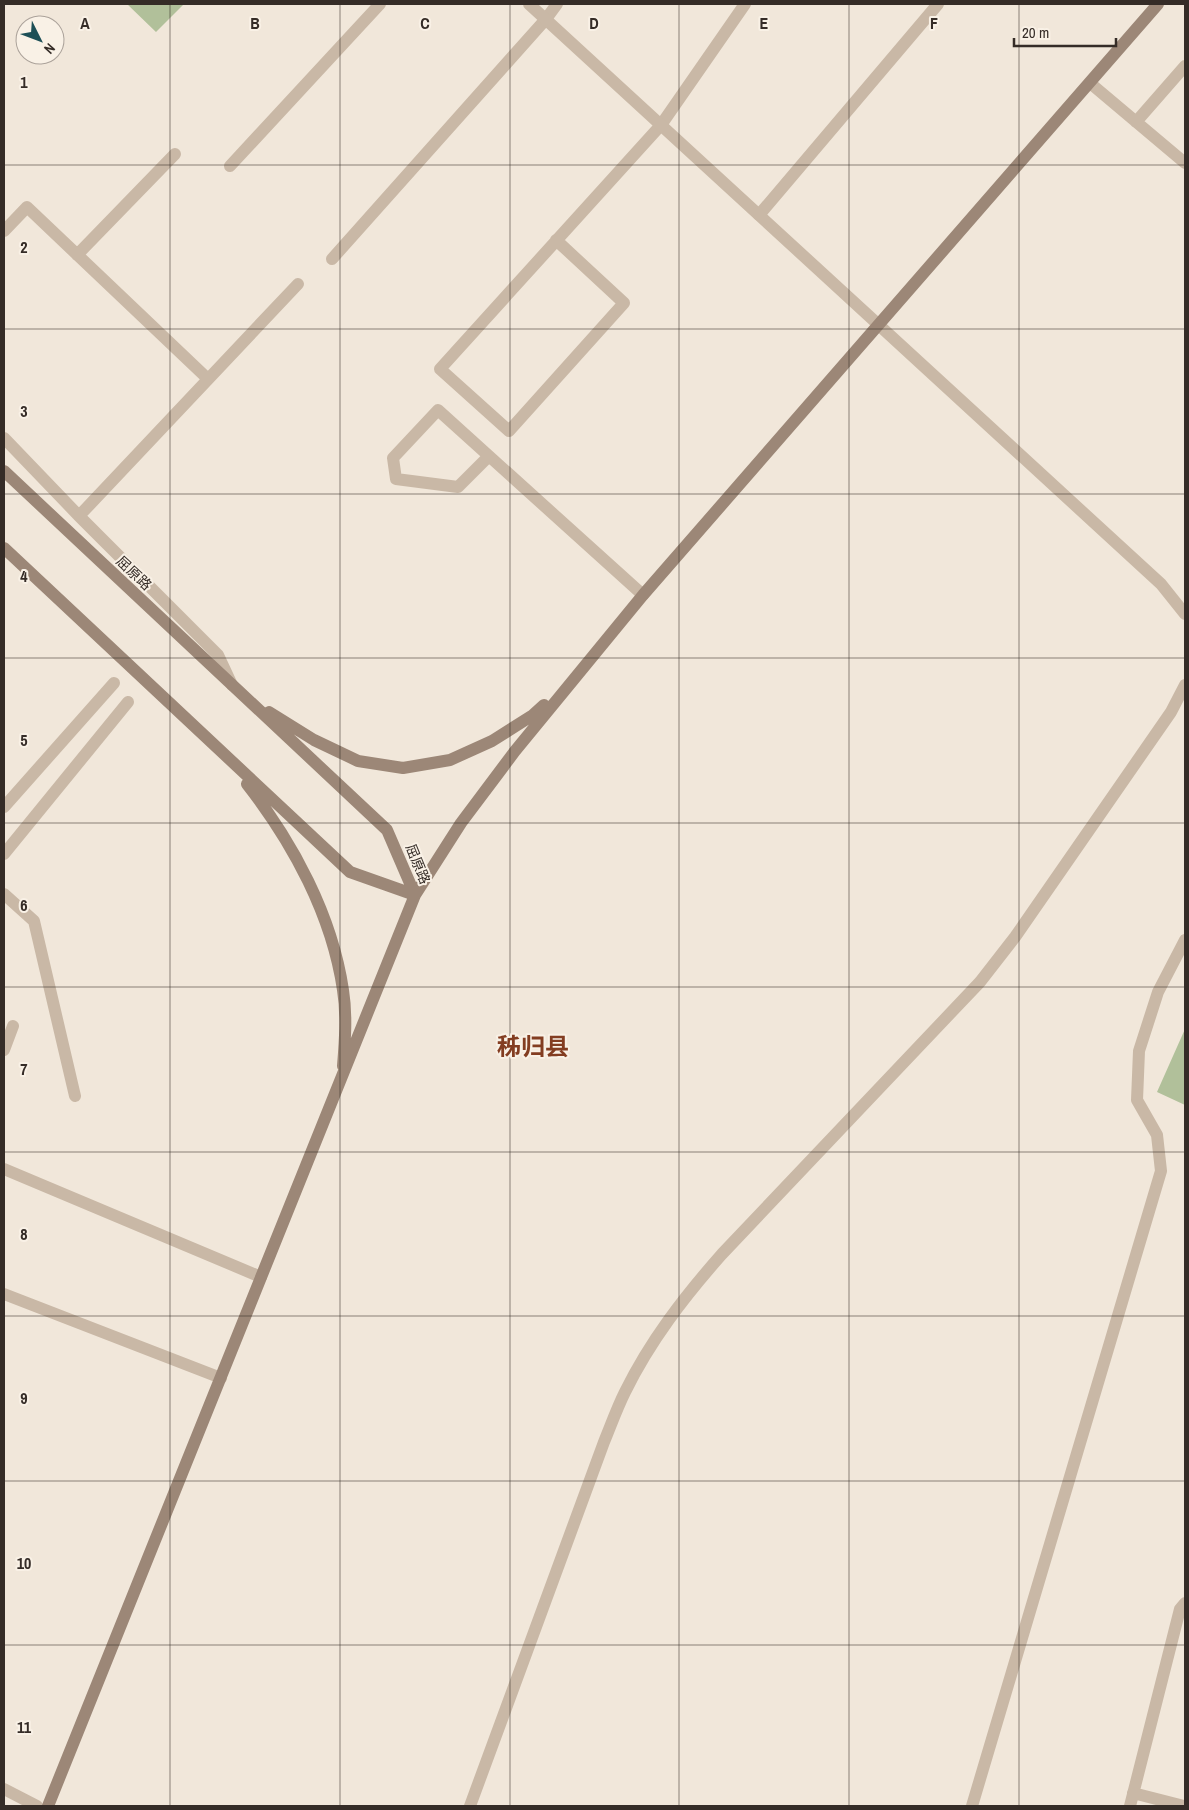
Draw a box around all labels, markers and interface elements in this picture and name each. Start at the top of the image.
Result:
text: A [80,12,90,34]
text: B [250,12,260,34]
text: C [420,12,430,34]
text: D [589,12,599,34]
text: E [760,12,769,34]
text: F [930,12,938,34]
north arrow [15,15,65,65]
scale bar [1014,15,1116,47]
text: 20 m [1022,22,1049,43]
text: N [40,40,59,58]
text: 1 [20,71,28,93]
text: 2 [20,236,28,258]
text: 3 [20,400,28,422]
street label: 屈原路 [113,552,155,594]
text: 4 [20,565,28,587]
text: 5 [20,729,28,751]
street label: 屈原路 [402,841,434,887]
text: 6 [20,894,28,916]
district label: 秭归县 [497,1030,569,1062]
text: 7 [20,1058,28,1080]
text: 8 [20,1223,28,1245]
text: 9 [20,1387,28,1409]
text: 10 [17,1552,31,1574]
text: 11 [17,1716,32,1738]

